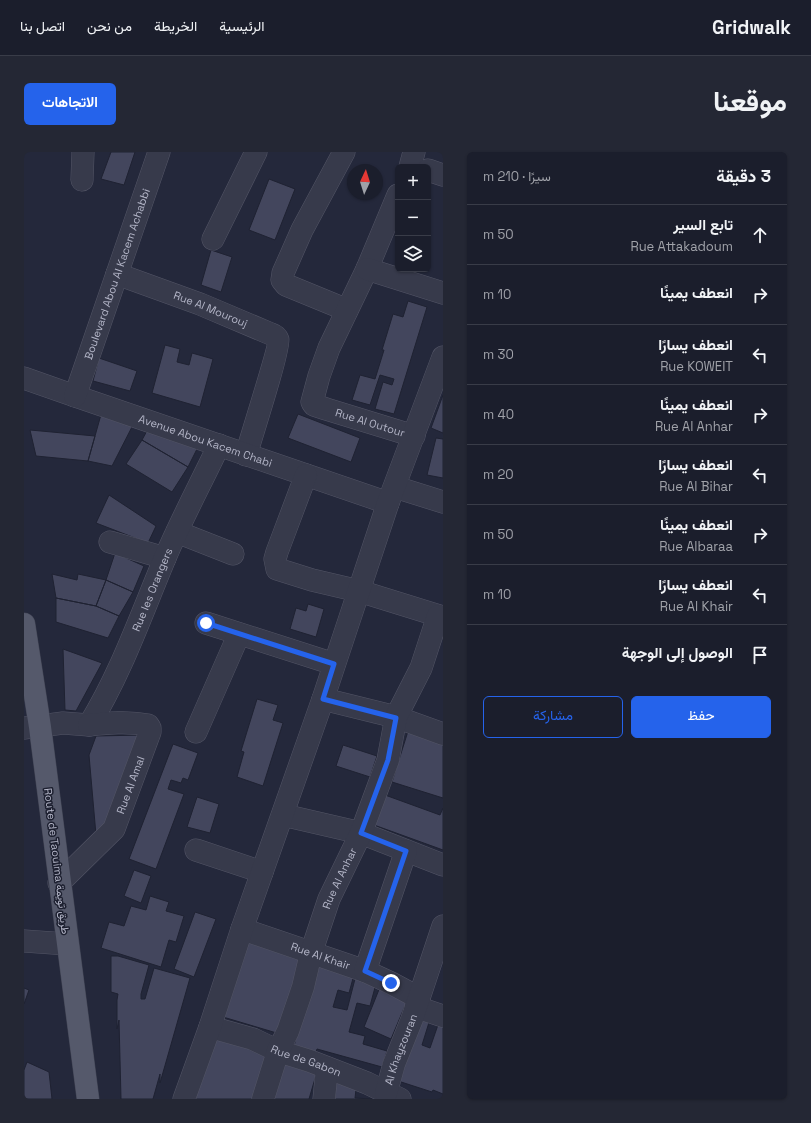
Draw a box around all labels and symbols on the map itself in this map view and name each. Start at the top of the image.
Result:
north arrow [347,164,383,200]
street label: Boulevard Abou Al Kacem Achabbi [81,186,153,361]
street label: Rue Al Mourouj [172,288,250,330]
street label: Rue Al Outour [334,405,407,440]
street label: Avenue Abou Kacem Chabi [137,411,274,470]
street label: Rue les Orangers [129,546,176,633]
route start [197,614,215,632]
street label: Rue Al Amal [113,754,147,816]
street label: Route de Taouima طريق تويمة [41,787,73,935]
street label: Rue Al Anhar [319,845,360,911]
street label: Rue Al Khair [289,939,352,972]
route end [382,974,400,992]
street label: Al Khayzouran [382,1012,420,1087]
street label: Rue de Gabon [268,1042,343,1079]

